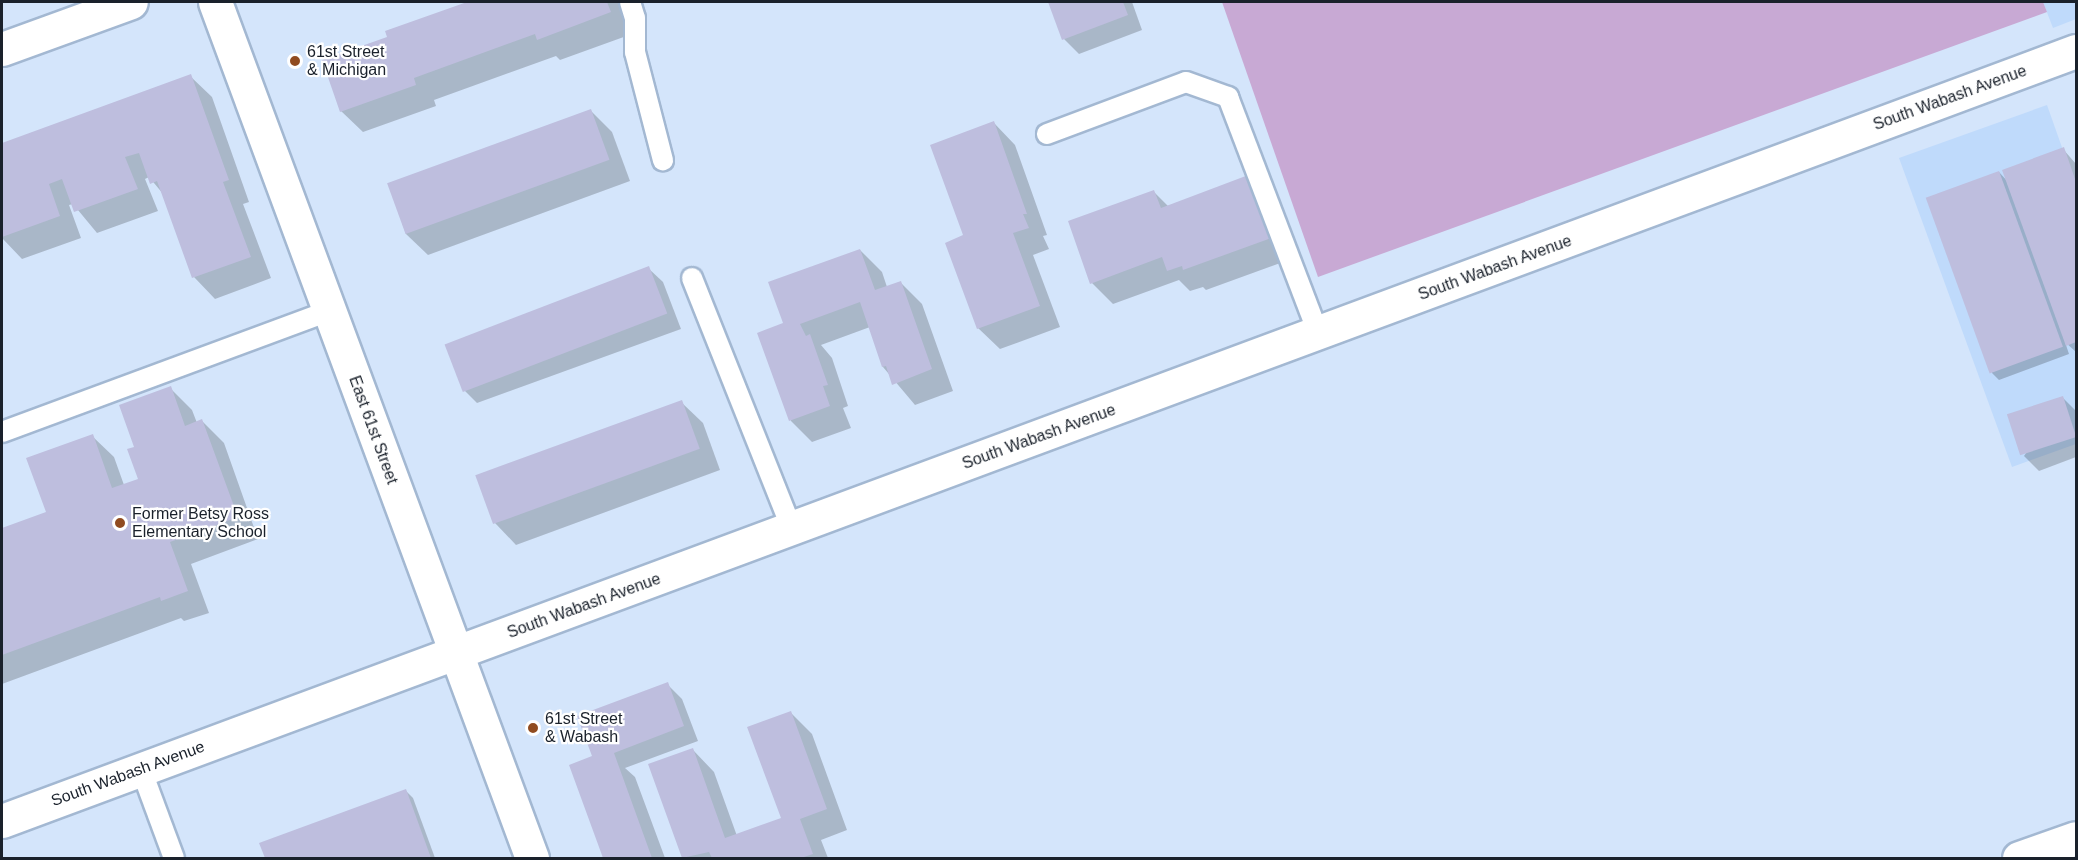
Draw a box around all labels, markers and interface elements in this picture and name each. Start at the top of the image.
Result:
place label: 61st Street & Michigan [307,42,386,80]
marker: 61st Street & Michigan [288,54,302,68]
street label: South Wabash Avenue [1870,61,2030,135]
street label: South Wabash Avenue [1415,231,1575,305]
street label: East 61st Street [345,373,401,487]
street label: South Wabash Avenue [959,400,1119,474]
place label: Former Betsy Ross Elementary School [132,504,269,542]
marker: Former Betsy Ross Elementary School [113,516,127,530]
street label: South Wabash Avenue [504,569,664,643]
place label: 61st Street & Wabash [545,709,622,747]
marker: 61st Street & Wabash [526,721,540,735]
street label: South Wabash Avenue [48,737,208,811]

